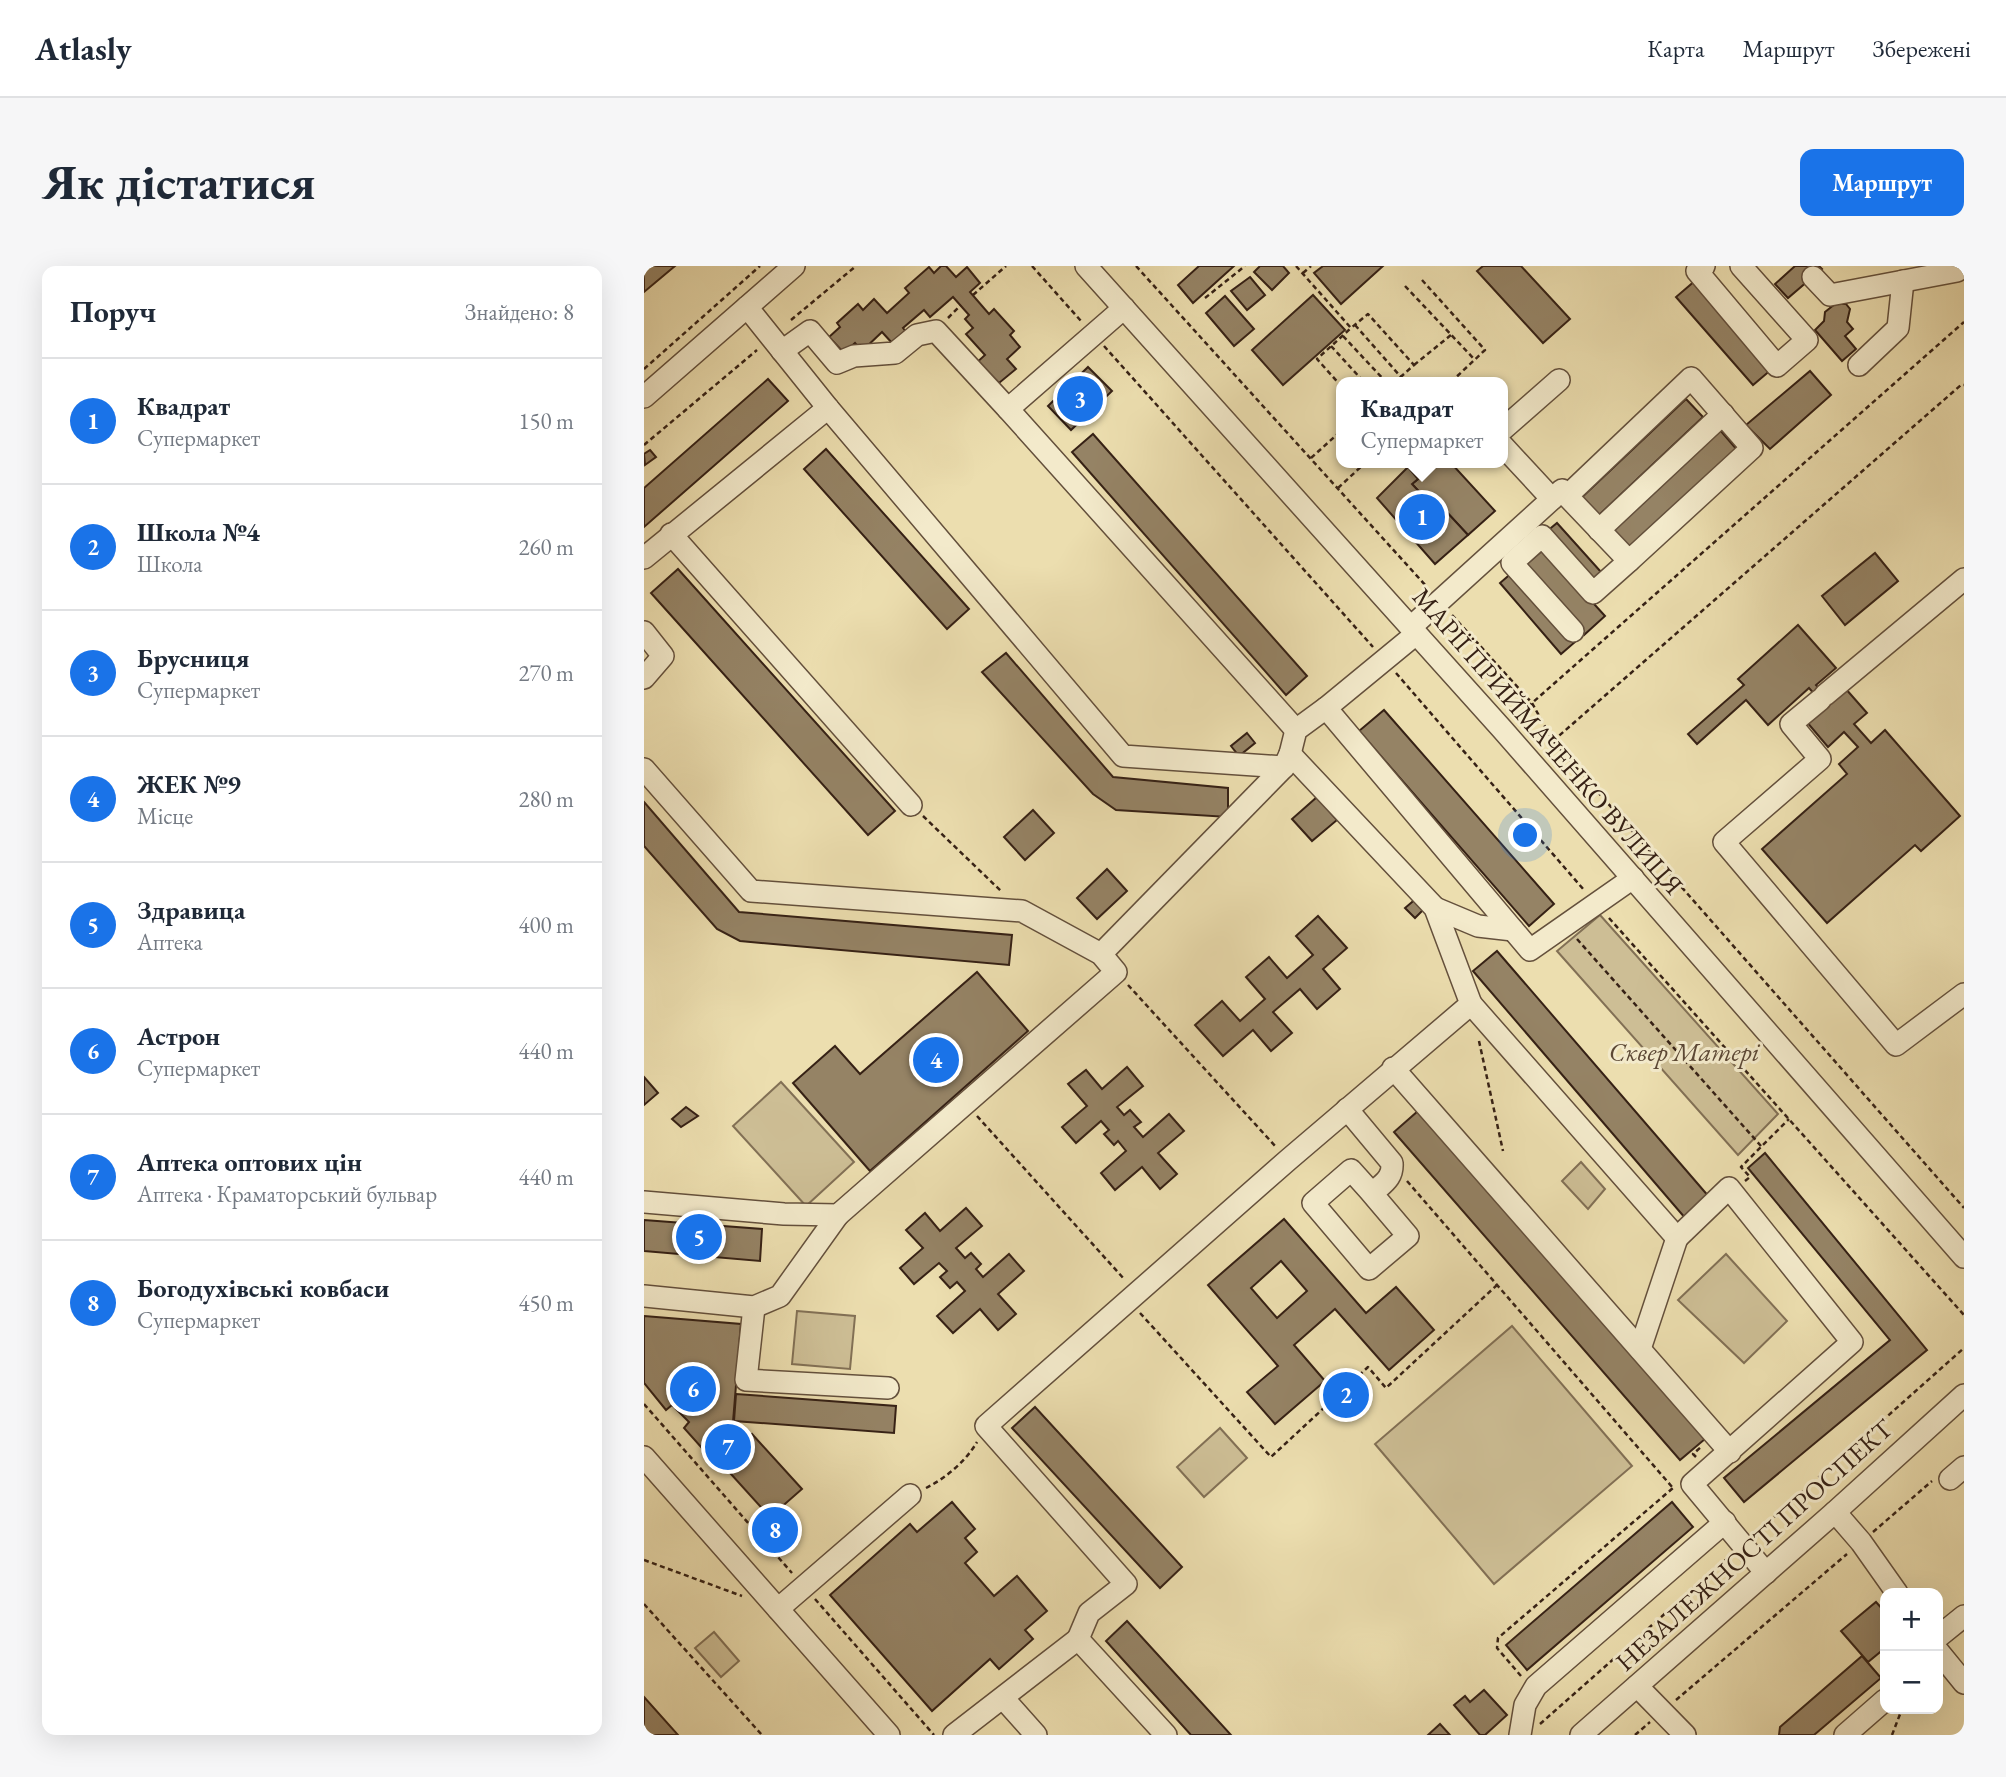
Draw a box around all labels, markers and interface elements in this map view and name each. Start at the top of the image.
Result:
text: Atlasly [35,27,132,70]
text: Карта [1647,33,1705,64]
text: Маршрут [1743,33,1835,64]
text: Збережені [1873,33,1971,64]
button: Маршрут [1800,149,1964,216]
text: Як дістатися [42,150,316,214]
text: Поруч [70,292,156,331]
text: Знайдено: 8 [465,297,574,327]
pin: 3 [1057,373,1103,425]
popup [1336,377,1508,468]
text: Квадрат [137,389,230,423]
text: Квадрат [1360,391,1454,425]
text: 1 [87,406,99,436]
text: 150 m [518,406,574,436]
text: Супермаркет [137,423,260,453]
text: Супермаркет [1360,425,1484,455]
pin: 1 [1399,491,1445,543]
text: Школа №4 [137,515,260,549]
text: 2 [87,532,99,562]
text: 260 m [518,532,574,562]
text: Школа [137,549,202,579]
street label: МАРІЇ ПРИЙМАЧЕНКО ВУЛИЦЯ [1405,580,1691,902]
text: Брусниця [137,641,249,675]
text: 3 [87,658,99,688]
text: 270 m [518,658,574,688]
text: Супермаркет [137,675,260,705]
text: ЖЕК №9 [137,767,241,801]
text: 4 [87,784,99,814]
text: 280 m [518,784,574,814]
text: Місце [137,801,193,831]
your location [1508,818,1542,852]
text: Здравица [137,893,245,927]
text: 5 [87,910,99,940]
text: 400 m [518,910,574,940]
text: Аптека [137,927,203,957]
text: Астрон [137,1019,220,1053]
pin: 4 [913,1034,959,1086]
park label: Сквер Матері [1609,1035,1761,1069]
text: 6 [87,1036,99,1066]
text: 440 m [518,1036,574,1066]
text: Супермаркет [137,1053,260,1083]
text: Аптека оптових цін [137,1145,362,1179]
text: 7 [87,1162,99,1192]
text: 440 m [518,1162,574,1192]
text: Аптека · Краматорський бульвар [137,1179,437,1209]
pin: 5 [676,1211,722,1263]
text: Богодухівські ковбаси [137,1271,389,1305]
text: 8 [87,1288,99,1318]
text: 450 m [518,1288,574,1318]
text: Супермаркет [137,1305,260,1335]
pin: 6 [670,1363,716,1415]
pin: 2 [1323,1369,1369,1421]
street label: НЕЗАЛЕЖНОСТІ ПРОСПЕКТ [1608,1411,1900,1679]
pin: 7 [705,1421,751,1473]
pin: 8 [752,1504,798,1556]
map controls [1880,1588,1943,1714]
button: + [1880,1588,1943,1651]
button: − [1880,1651,1943,1714]

